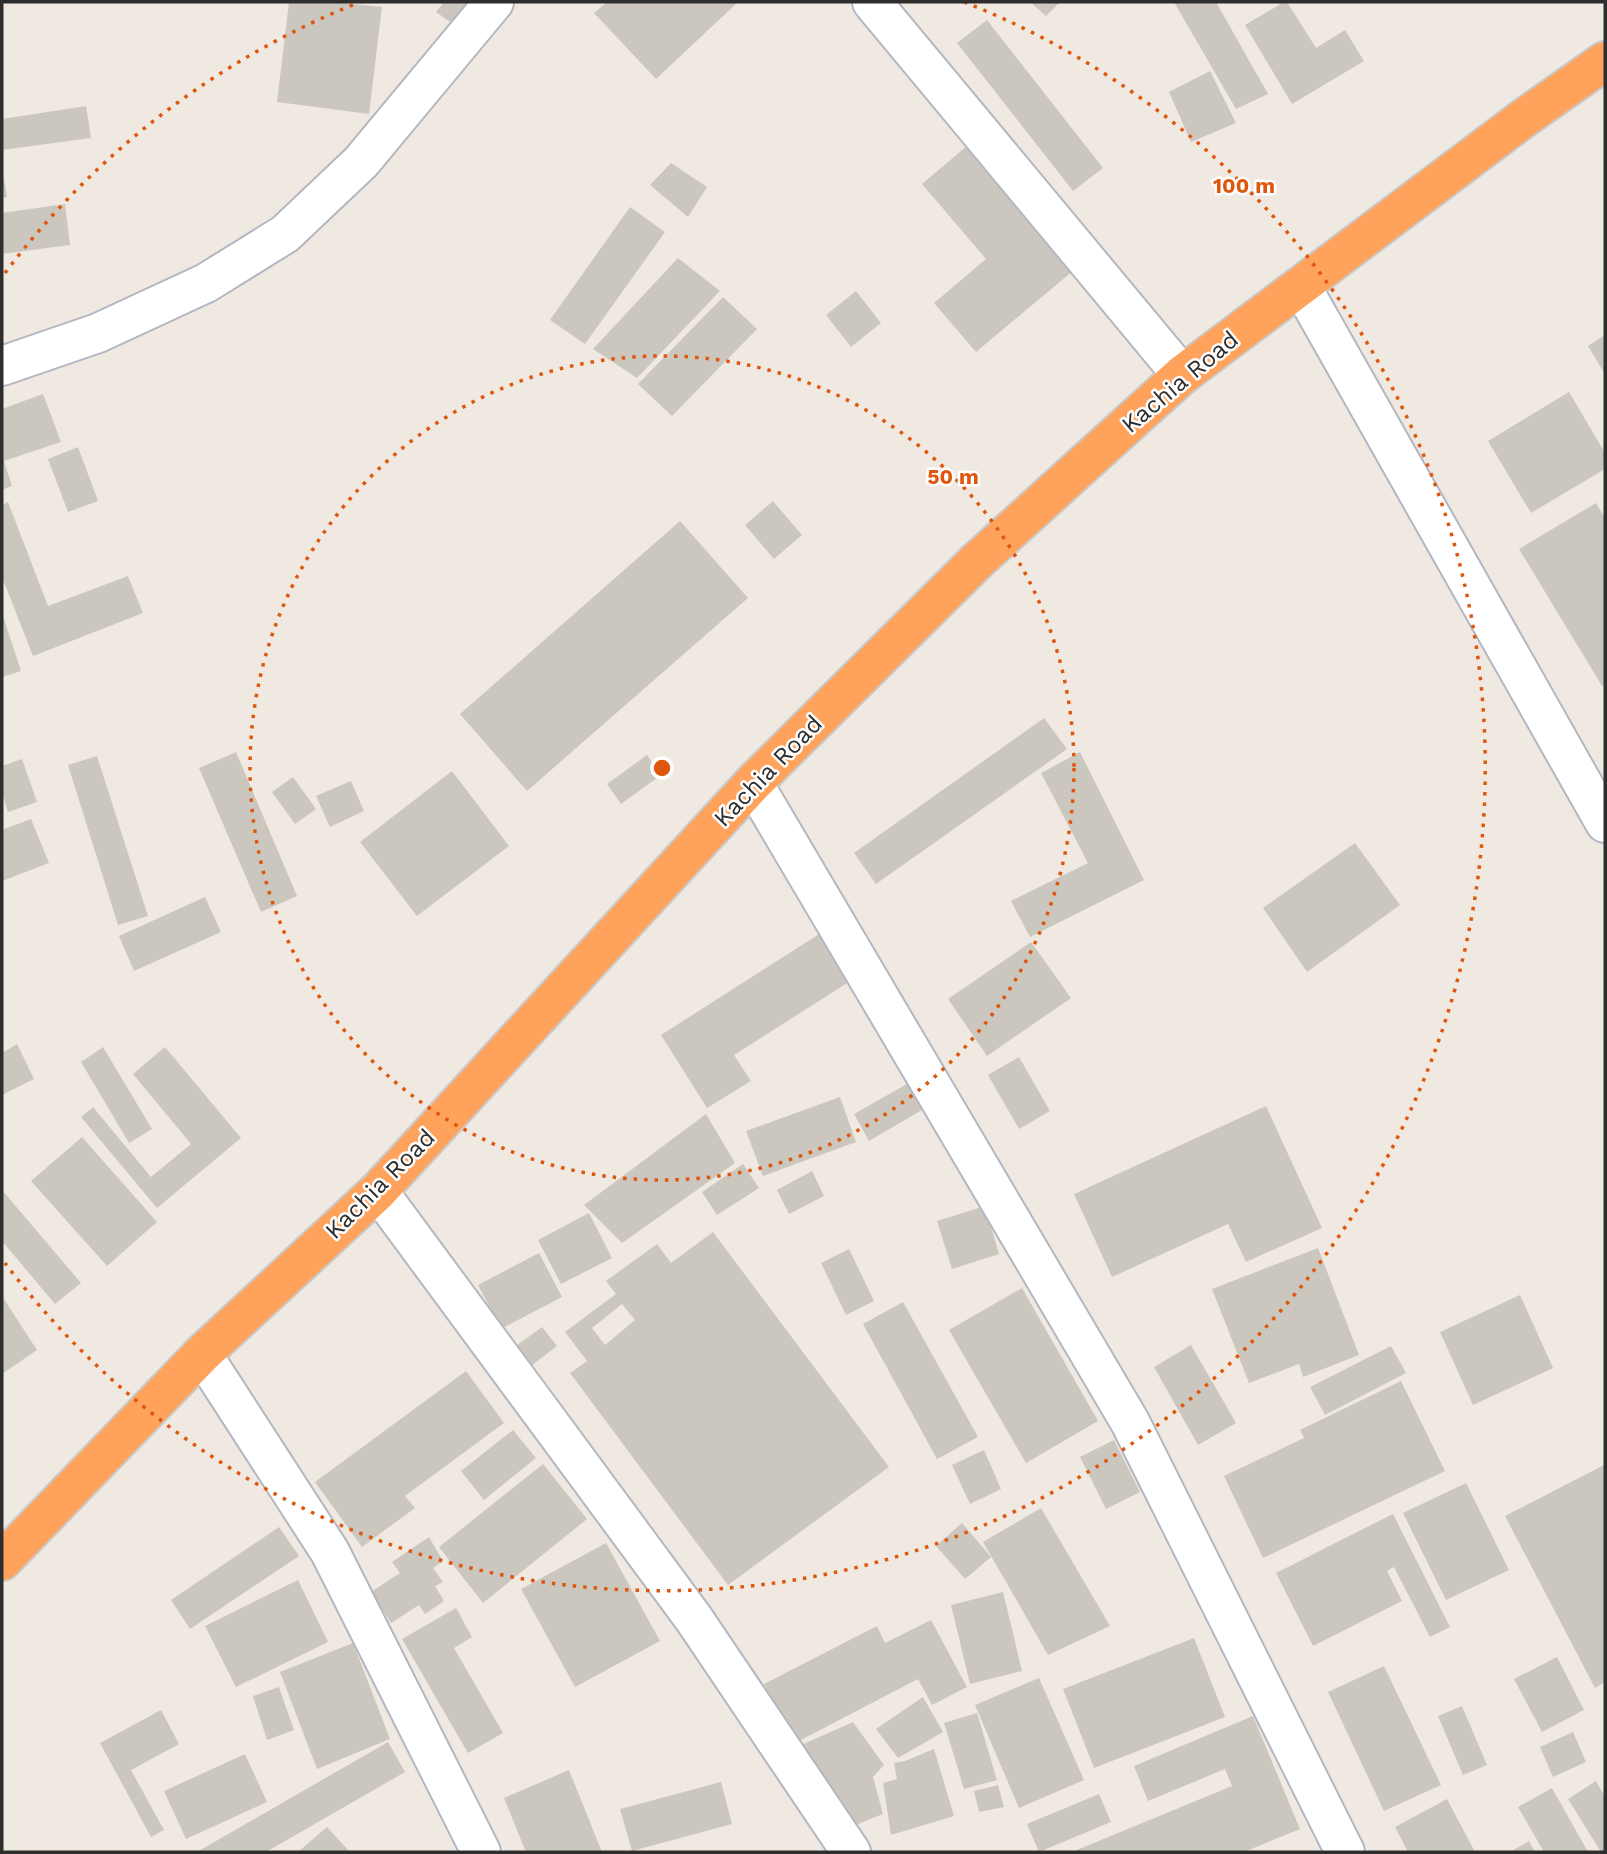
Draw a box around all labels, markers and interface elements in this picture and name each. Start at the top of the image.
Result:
text: 100 m [1213,173,1275,198]
street label: Kachia Road [1116,325,1244,439]
text: 50 m [927,464,979,489]
street label: Kachia Road [708,710,828,832]
centre of rings [650,756,674,780]
street label: Kachia Road [319,1123,441,1245]

